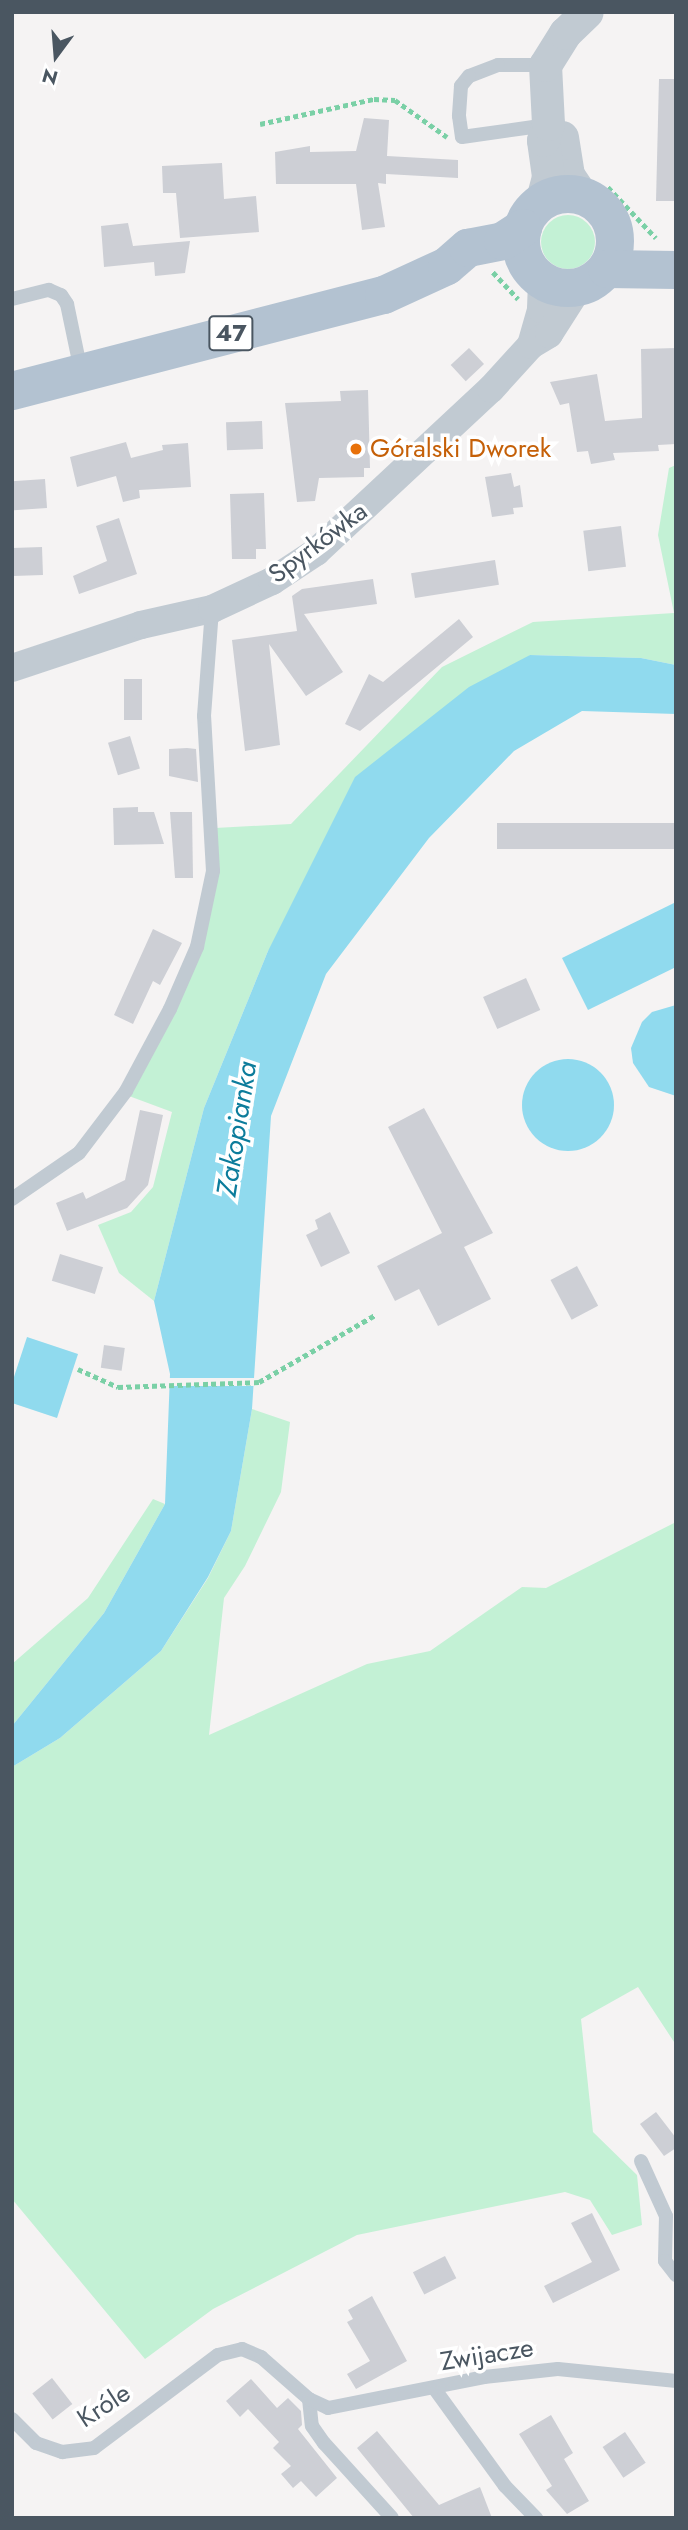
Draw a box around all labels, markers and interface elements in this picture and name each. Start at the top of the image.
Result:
north arrow [21,21,91,91]
text: N [39,62,61,92]
road number: 47 [208,312,254,354]
place label: Góralski Dworek [370,433,551,465]
marker: Góralski Dworek [348,441,364,457]
street label: Spyrkówka [262,496,374,590]
water label: Zakopianka [210,1059,264,1199]
street label: Zwijacze [438,2332,536,2378]
street label: Króle [72,2377,136,2435]

